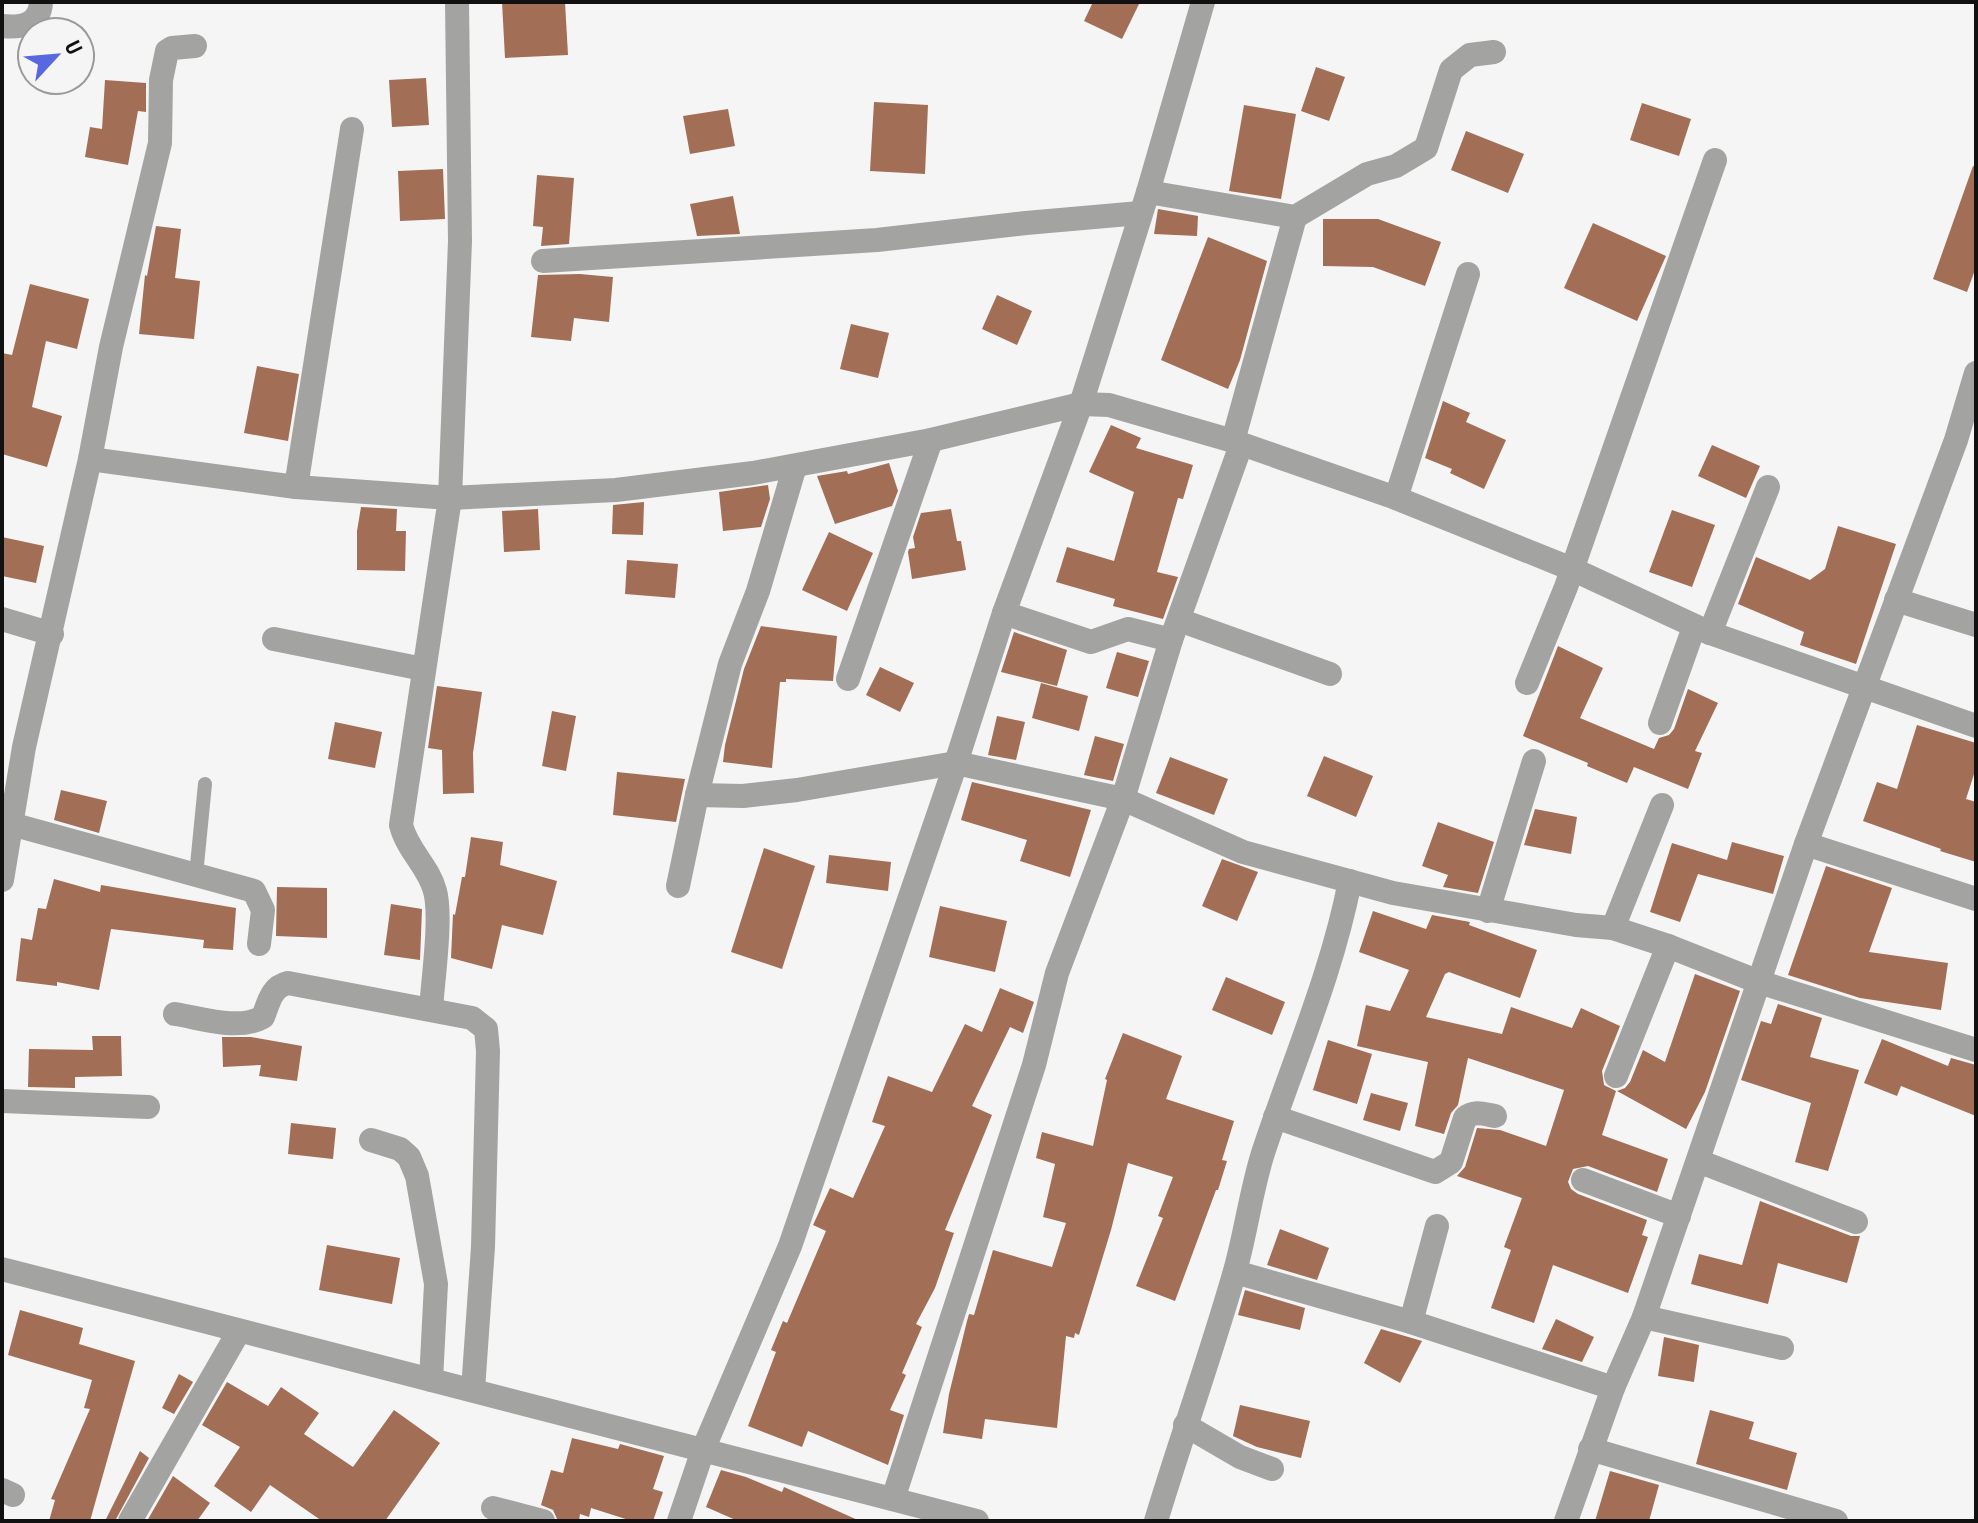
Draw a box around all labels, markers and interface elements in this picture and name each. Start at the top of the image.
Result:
north arrow [16,16,96,96]
text: U [59,36,89,58]

